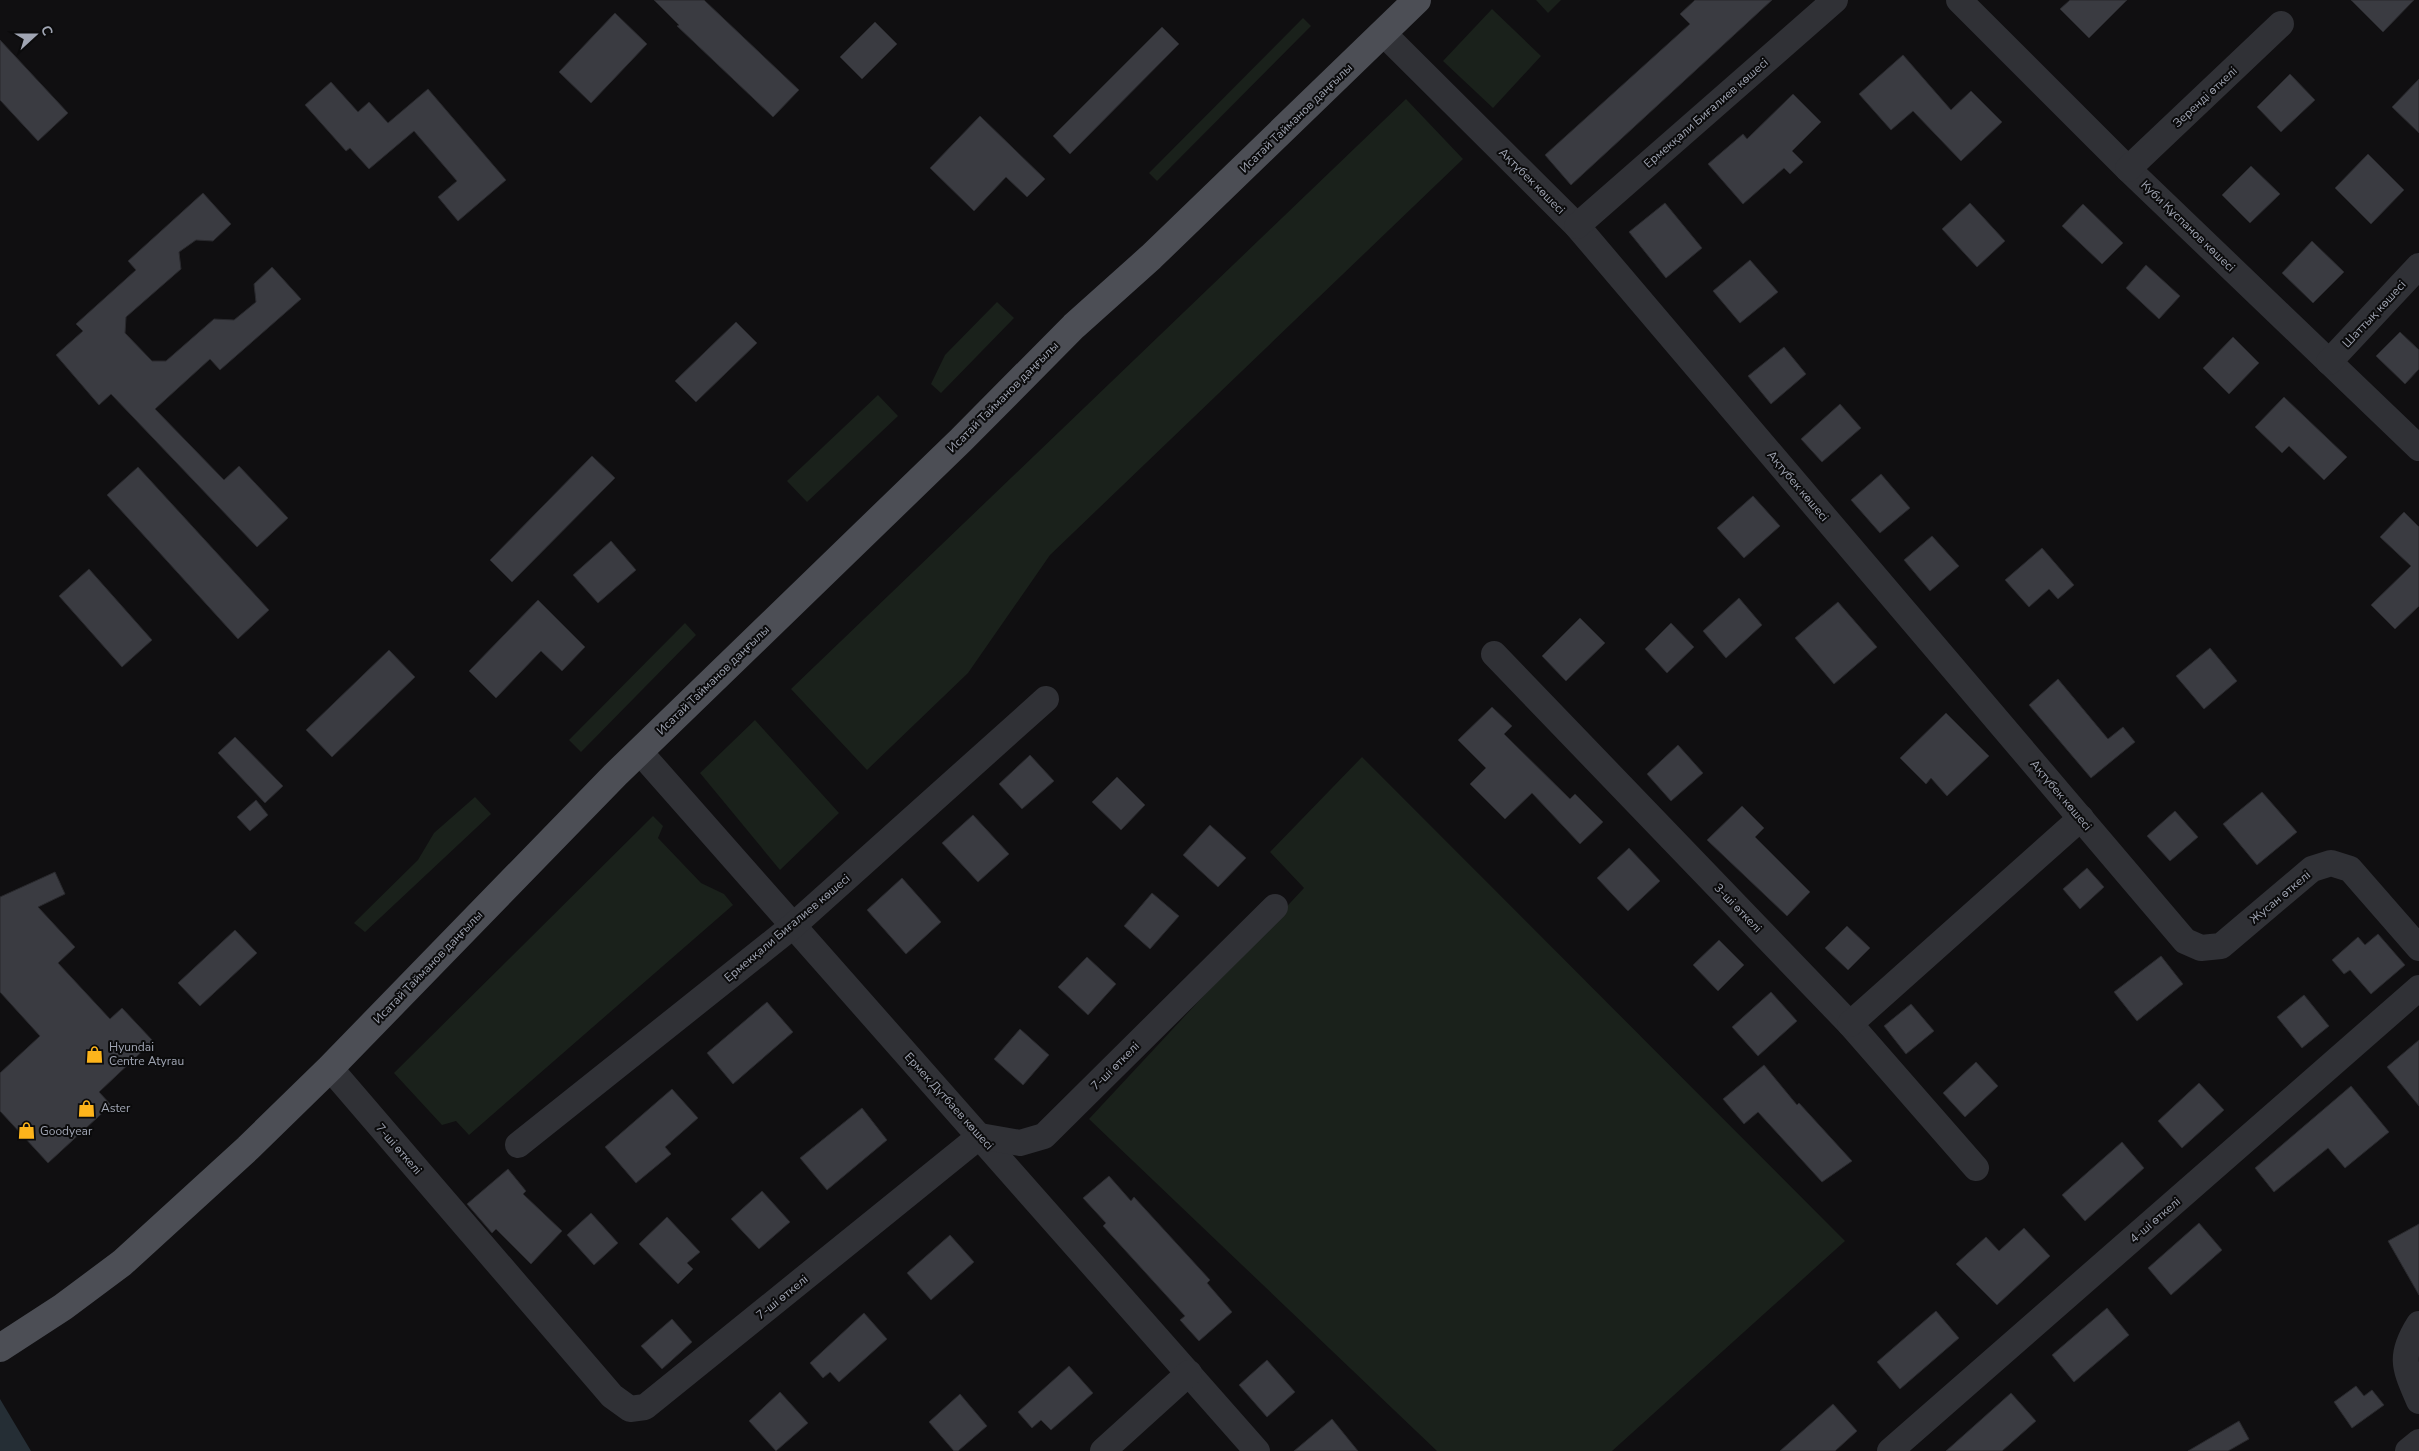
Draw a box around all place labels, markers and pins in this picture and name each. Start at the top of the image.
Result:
place label: Hyundai Centre Atyrau [109,1039,184,1069]
shop icon: Hyundai Centre Atyrau [85,1044,105,1064]
shop icon: Aster [77,1098,97,1118]
place label: Aster [101,1100,131,1116]
shop icon: Goodyear [16,1121,36,1141]
place label: Goodyear [40,1123,93,1139]

